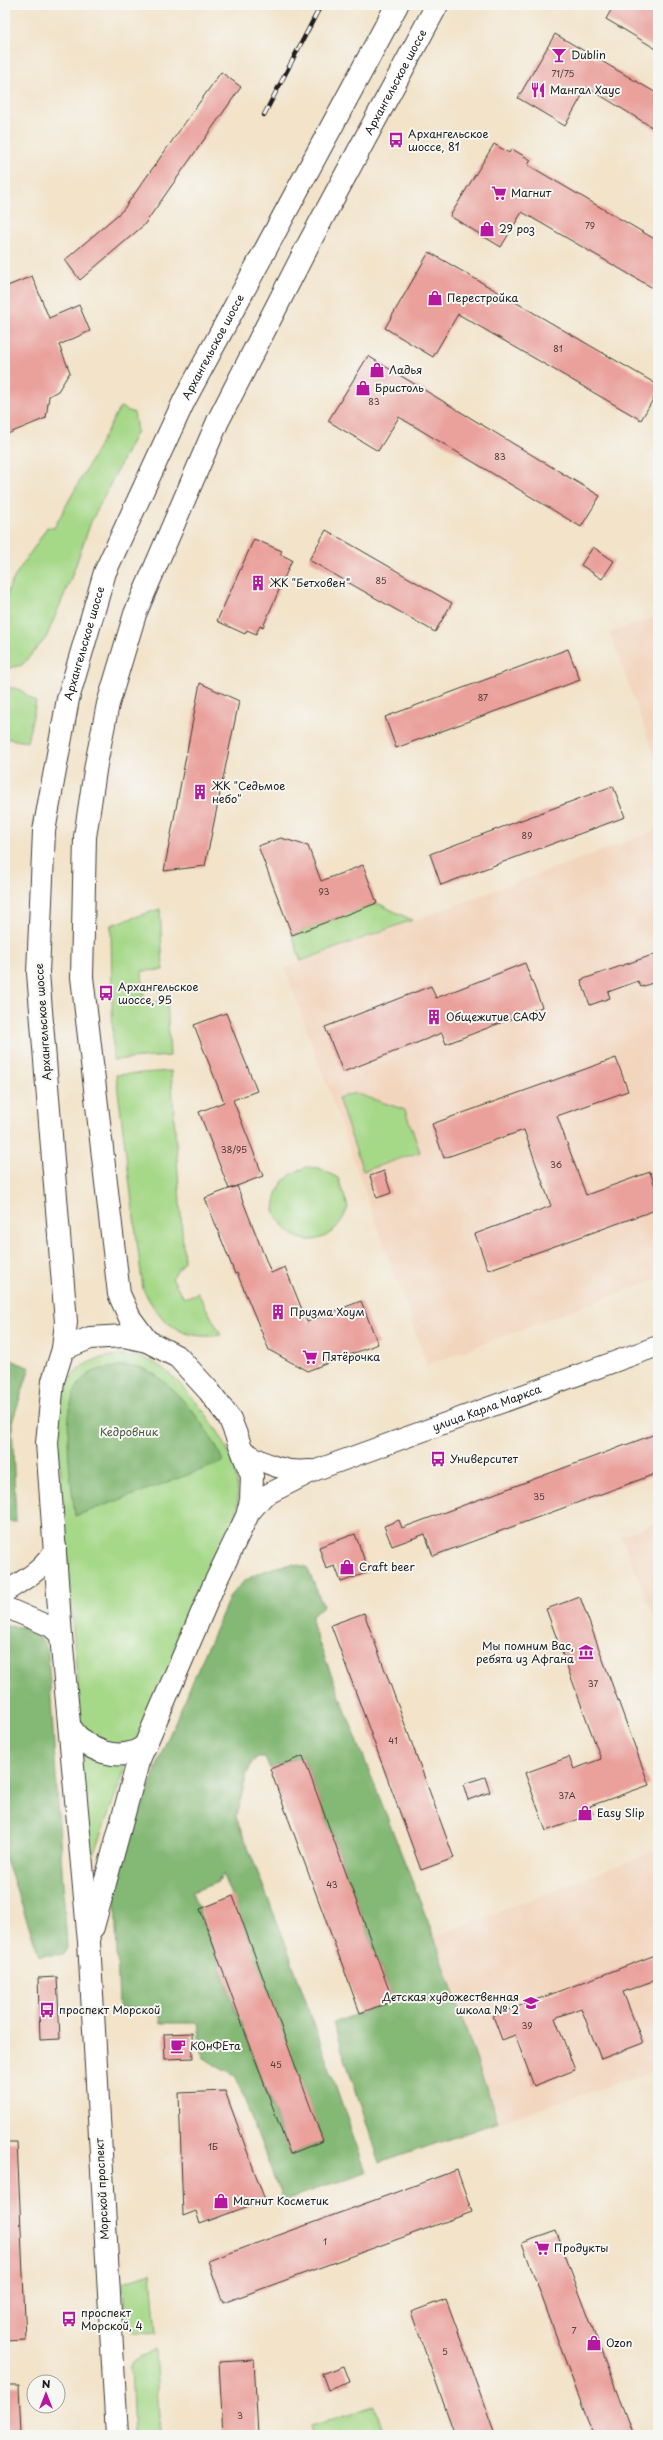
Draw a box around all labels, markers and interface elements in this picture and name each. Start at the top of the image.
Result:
street label: Архангельское шоссе [360,26,431,138]
bar icon: Dublin [550,46,568,64]
place label: Dublin [571,46,606,63]
house number: 71/75 [552,66,575,80]
restaurant icon: Мангал Хаус [529,81,547,99]
place label: Мангал Хаус [550,81,621,98]
place label: Архангельское шоссе, 81 [408,125,489,155]
bus stop icon: Архангельское шоссе, 81 [387,131,405,149]
supermarket icon: Магнит [490,184,508,202]
place label: Магнит [511,184,552,201]
house number: 79 [585,218,595,232]
shop icon: 29 роз [478,220,496,238]
place label: 29 роз [499,220,535,237]
shop icon: Перестройка [426,289,444,307]
place label: Перестройка [447,289,518,306]
street label: Архангельское шоссе [177,291,248,403]
house number: 81 [553,341,563,355]
shop icon: Ладья [368,361,386,379]
place label: Ладья [389,361,422,378]
shop icon: Бристоль [354,379,372,397]
place label: Бристоль [375,379,424,396]
house number: 83 [368,394,380,408]
house number: 83 [494,449,506,463]
house number: 85 [375,573,387,587]
building icon: ЖК "Бетховен" [249,574,267,592]
place label: ЖК "Бетховен" [269,574,350,591]
street label: Архангельское шоссе [59,584,108,702]
house number: 87 [478,690,488,704]
place label: ЖК "Седьмое небо" [211,777,285,807]
building icon: ЖК "Седьмое небо" [191,783,209,801]
house number: 89 [522,828,532,842]
house number: 93 [319,884,330,898]
street label: Архангельское шоссе [30,963,55,1081]
place label: Архангельское шоссе, 95 [118,978,199,1008]
bus stop icon: Архангельское шоссе, 95 [97,984,115,1002]
building icon: Общежитие САФУ [425,1008,443,1026]
place label: Общежитие САФУ [446,1008,546,1025]
house number: 38/95 [221,1142,247,1156]
house number: 36 [550,1157,562,1171]
building icon: Призма Хоум [269,1303,287,1321]
place label: Призма Хоум [290,1303,365,1320]
supermarket icon: Пятёрочка [301,1348,319,1366]
place label: Пятёрочка [322,1348,380,1365]
street label: улица Карла Маркса [430,1380,544,1435]
park label: Кедровник [100,1423,159,1440]
bus stop icon: Университет [429,1450,447,1468]
place label: Университет [450,1450,519,1467]
house number: 35 [533,1489,545,1503]
shop icon: Craft beer [338,1558,356,1576]
place label: Craft beer [359,1558,415,1575]
place label: Мы помним Вас, ребята из Афгана [476,1637,574,1667]
museum icon: Мы помним Вас, ребята из Афгана [577,1643,595,1661]
house number: 37 [588,1676,598,1690]
house number: 41 [388,1733,398,1747]
house number: 37А [558,1788,576,1802]
shop icon: Easy Slip [576,1804,594,1822]
place label: Easy Slip [597,1804,644,1821]
house number: 43 [326,1877,338,1891]
place label: Детская художественная школа № 2 [382,1988,519,2018]
school or university icon: Детская художественная школа № 2 [522,1994,540,2012]
bus stop icon: проспект Морской [38,2001,56,2019]
place label: проспект Морской [59,2001,161,2018]
house number: 39 [521,2018,533,2032]
cafe icon: КОнФЕта [169,2037,187,2055]
place label: КОнФЕта [190,2037,241,2054]
house number: 45 [270,2057,282,2071]
street label: Морской проспект [90,2137,113,2240]
house number: 1Б [208,2139,218,2153]
shop icon: Магнит Косметик [212,2192,230,2210]
place label: Магнит Косметик [233,2192,329,2209]
house number: 1 [323,2234,327,2248]
supermarket icon: Продукты [533,2239,551,2257]
place label: Продукты [554,2239,608,2256]
place label: проспект Морской, 4 [81,2304,143,2334]
bus stop icon: проспект Морской, 4 [60,2310,78,2328]
house number: 7 [571,2323,577,2337]
shop icon: Ozon [585,2334,603,2352]
place label: Ozon [606,2334,632,2351]
house number: 5 [442,2344,448,2358]
north arrow [26,2374,66,2414]
text: N [42,2375,51,2392]
house number: 3 [237,2408,243,2422]

